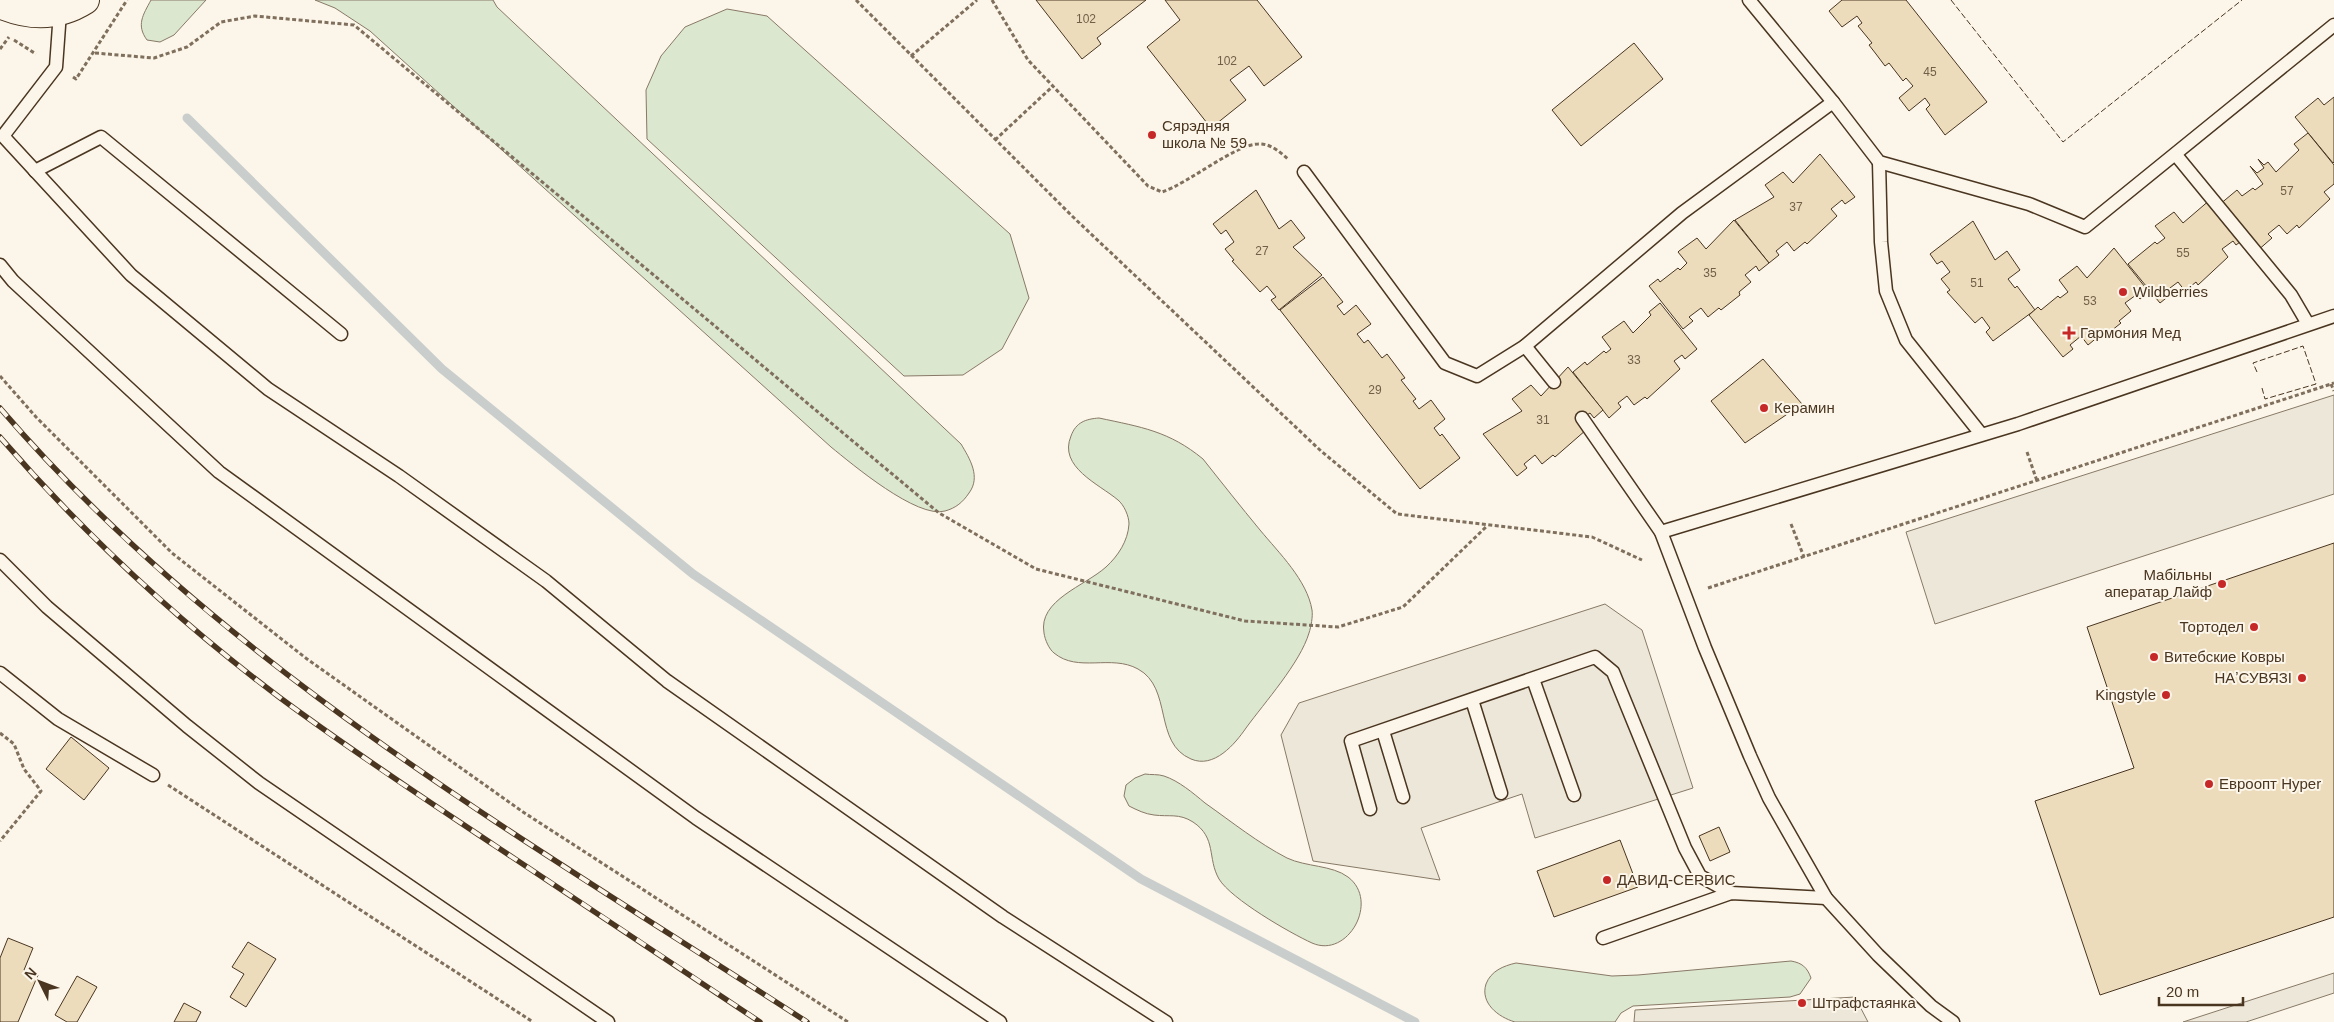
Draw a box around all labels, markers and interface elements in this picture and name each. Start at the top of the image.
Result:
house number: 102 [1076,12,1096,26]
house number: 102 [1217,54,1237,68]
house number: 45 [1923,65,1937,79]
place label: Сярэдняя школа № 59 [1162,117,1247,151]
marker: Сярэдняя школа № 59 [1146,129,1158,141]
house number: 57 [2280,184,2294,198]
house number: 37 [1789,200,1803,214]
house number: 27 [1255,244,1269,258]
house number: 55 [2176,246,2190,260]
house number: 35 [1703,266,1717,280]
house number: 51 [1970,276,1984,290]
place label: Wildberries [2133,283,2208,300]
marker: Wildberries [2117,286,2129,298]
house number: 53 [2083,294,2097,308]
place label: Гармония Мед [2080,324,2181,341]
marker: Гармония Мед [2062,326,2076,340]
house number: 33 [1627,353,1641,367]
house number: 29 [1368,383,1382,397]
place label: Керамин [1774,399,1835,416]
marker: Керамин [1758,402,1770,414]
house number: 31 [1536,413,1550,427]
place label: Мабільны аператар Лайф [2104,566,2212,600]
marker: Мабільны аператар Лайф [2216,578,2228,590]
place label: Тортодел [2180,618,2244,635]
marker: Тортодел [2248,621,2260,633]
place label: Витебские Ковры [2164,648,2285,665]
marker: Витебские Ковры [2148,651,2160,663]
place label: НАʼСУВЯЗІ [2214,669,2292,686]
marker: НАʼСУВЯЗІ [2296,672,2308,684]
place label: Kingstyle [2095,686,2156,703]
marker: Kingstyle [2160,689,2172,701]
place label: Евроопт Hyper [2219,775,2321,792]
marker: Евроопт Hyper [2203,778,2215,790]
place label: ДАВИД-СЕРВИС [1617,871,1736,888]
marker: ДАВИД-СЕРВИС [1601,874,1613,886]
north arrow [15,957,65,1007]
text: N [21,964,40,982]
scale bar [2159,974,2243,1006]
text: 20 m [2166,983,2199,1000]
place label: Штрафстаянка [1812,994,1916,1011]
marker: Штрафстаянка [1796,997,1808,1009]

